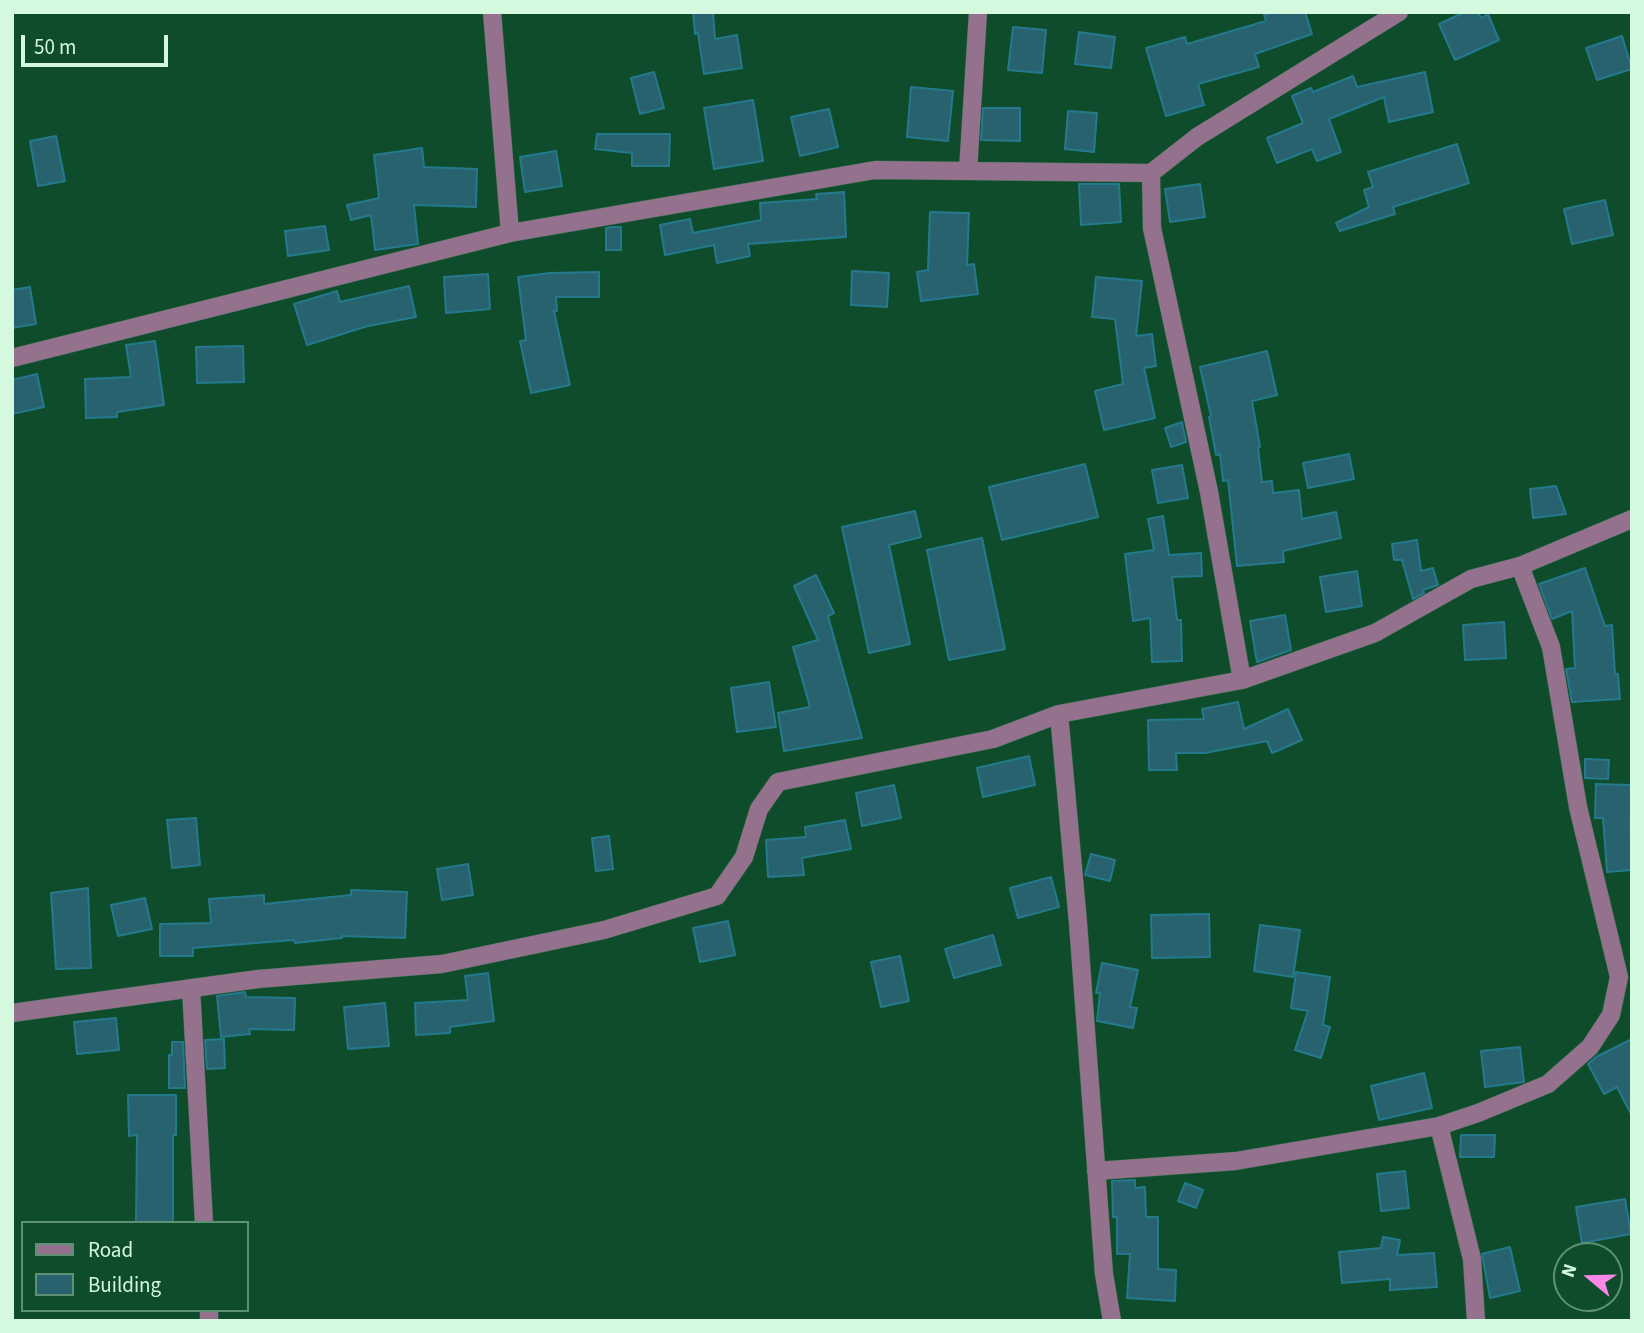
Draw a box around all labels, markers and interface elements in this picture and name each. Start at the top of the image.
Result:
scale bar [24,21,172,65]
text: 50 m [34,32,76,62]
legend [21,1221,248,1312]
text: Road [88,1235,133,1265]
north arrow [1553,1242,1623,1312]
text: N [1555,1260,1584,1281]
text: Building [88,1270,161,1300]

